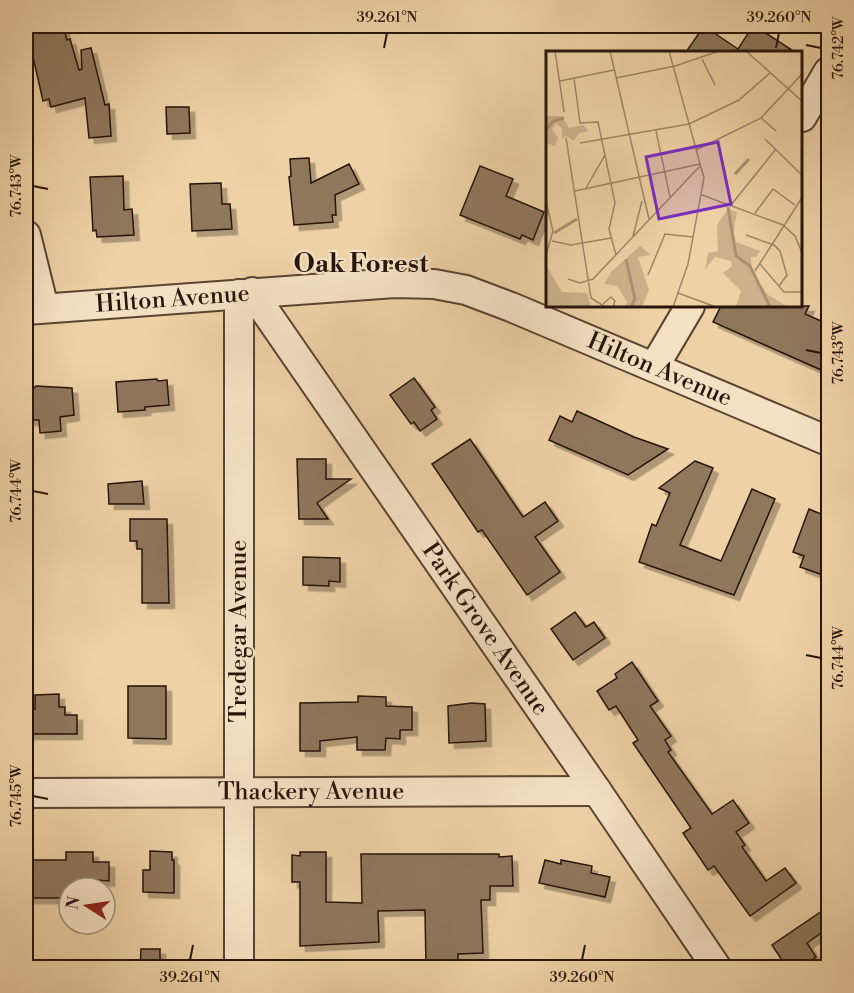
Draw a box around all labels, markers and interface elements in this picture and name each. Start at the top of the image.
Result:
text: 39.261°N [356,8,418,27]
text: 39.260°N [747,8,811,27]
text: 76.742°W [829,16,848,79]
inset map [546,51,803,308]
text: 76.743°W [7,154,26,217]
district label: Oak Forest [294,248,429,280]
street label: Hilton Avenue [95,279,251,320]
text: 76.743°W [829,321,848,384]
street label: Hilton Avenue [583,326,737,414]
text: 76.744°W [7,459,26,523]
street label: Park Grove Avenue [415,537,555,721]
street label: Tredegar Avenue [224,540,254,722]
text: 76.744°W [829,626,848,690]
text: 76.745°W [7,764,26,827]
street label: Thackery Avenue [218,777,404,807]
north arrow [57,876,117,936]
text: N [62,894,84,911]
text: 39.261°N [159,968,221,987]
text: 39.260°N [550,968,614,987]

